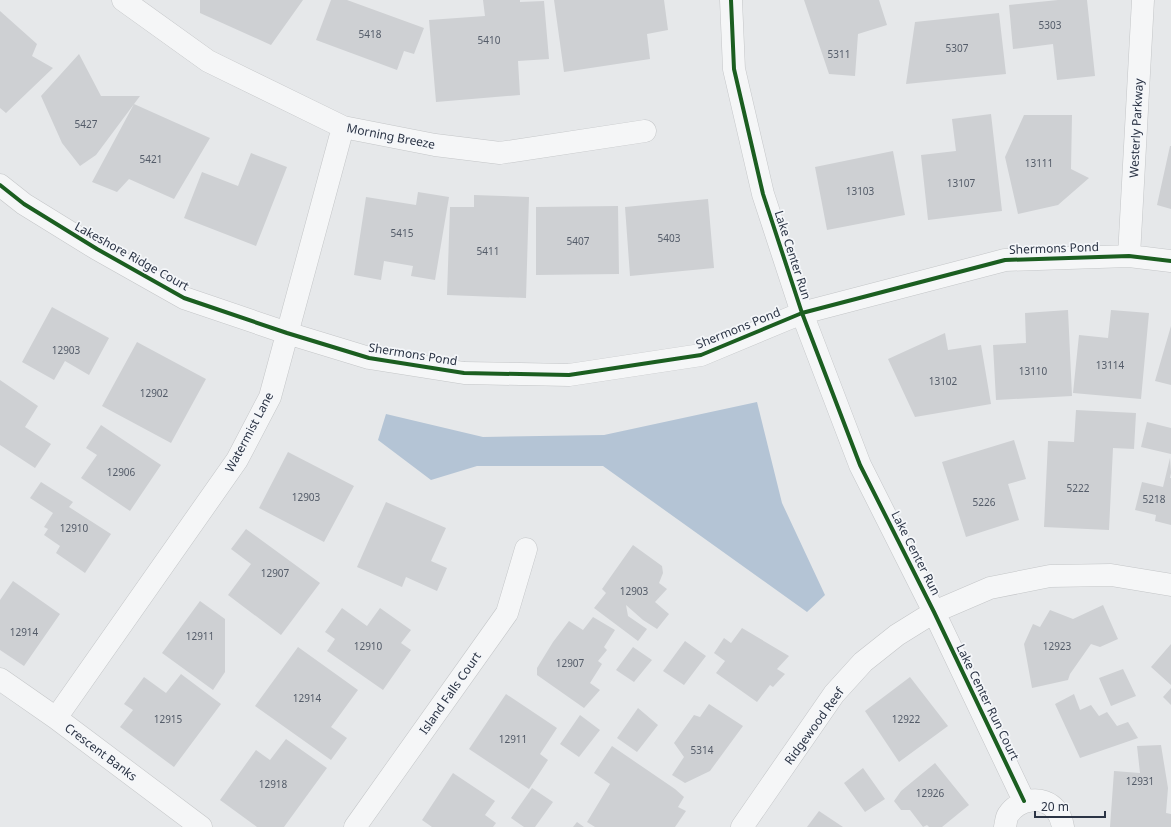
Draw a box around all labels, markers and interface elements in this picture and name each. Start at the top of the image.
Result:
house number: 5303 [1039,18,1062,32]
house number: 5418 [359,27,382,41]
house number: 5410 [478,33,501,47]
house number: 5307 [946,41,969,55]
house number: 5311 [828,47,850,61]
street label: Westerly Parkway [1125,77,1147,178]
house number: 5427 [75,117,98,131]
street label: Morning Breeze [345,119,437,153]
house number: 5421 [140,152,162,166]
house number: 13111 [1025,156,1053,170]
house number: 13107 [947,176,976,190]
house number: 13103 [846,184,875,198]
street label: Lake Center Run [771,208,815,302]
street label: Lakeshore Ridge Court [72,218,193,295]
house number: 5415 [391,226,414,240]
house number: 5403 [658,231,681,245]
house number: 5407 [567,234,590,248]
street label: Shermons Pond [1009,238,1099,258]
house number: 5411 [477,244,499,258]
street label: Shermons Pond [693,303,783,353]
street label: Shermons Pond [367,339,459,369]
house number: 12903 [52,343,81,357]
house number: 13114 [1096,358,1125,372]
house number: 13110 [1019,364,1048,378]
house number: 13102 [929,374,958,388]
house number: 12902 [140,386,169,400]
street label: Watermist Lane [221,389,277,475]
house number: 12906 [107,465,136,479]
house number: 5222 [1067,481,1090,495]
house number: 12903 [292,490,321,504]
house number: 5218 [1143,492,1166,506]
house number: 5226 [973,495,996,509]
street label: Lake Center Run [887,508,945,598]
house number: 12910 [60,521,89,535]
house number: 12907 [261,566,290,580]
house number: 12903 [620,584,649,598]
house number: 12914 [10,625,39,639]
house number: 12911 [186,629,214,643]
house number: 12910 [354,639,383,653]
house number: 12923 [1043,639,1072,653]
street label: Lake Center Run Court [952,641,1024,763]
street label: Island Falls Court [415,648,485,738]
house number: 12907 [556,656,585,670]
street label: Ridgewood Reef [780,683,848,768]
house number: 12914 [293,691,322,705]
house number: 12915 [154,712,183,726]
house number: 12922 [892,712,921,726]
street label: Crescent Banks [61,719,141,785]
house number: 12911 [499,732,527,746]
house number: 5314 [691,743,714,757]
house number: 12931 [1126,774,1154,788]
house number: 12918 [259,777,288,791]
house number: 12926 [916,786,945,800]
scale bar [1035,793,1105,819]
text: 20 m [1041,798,1069,815]

